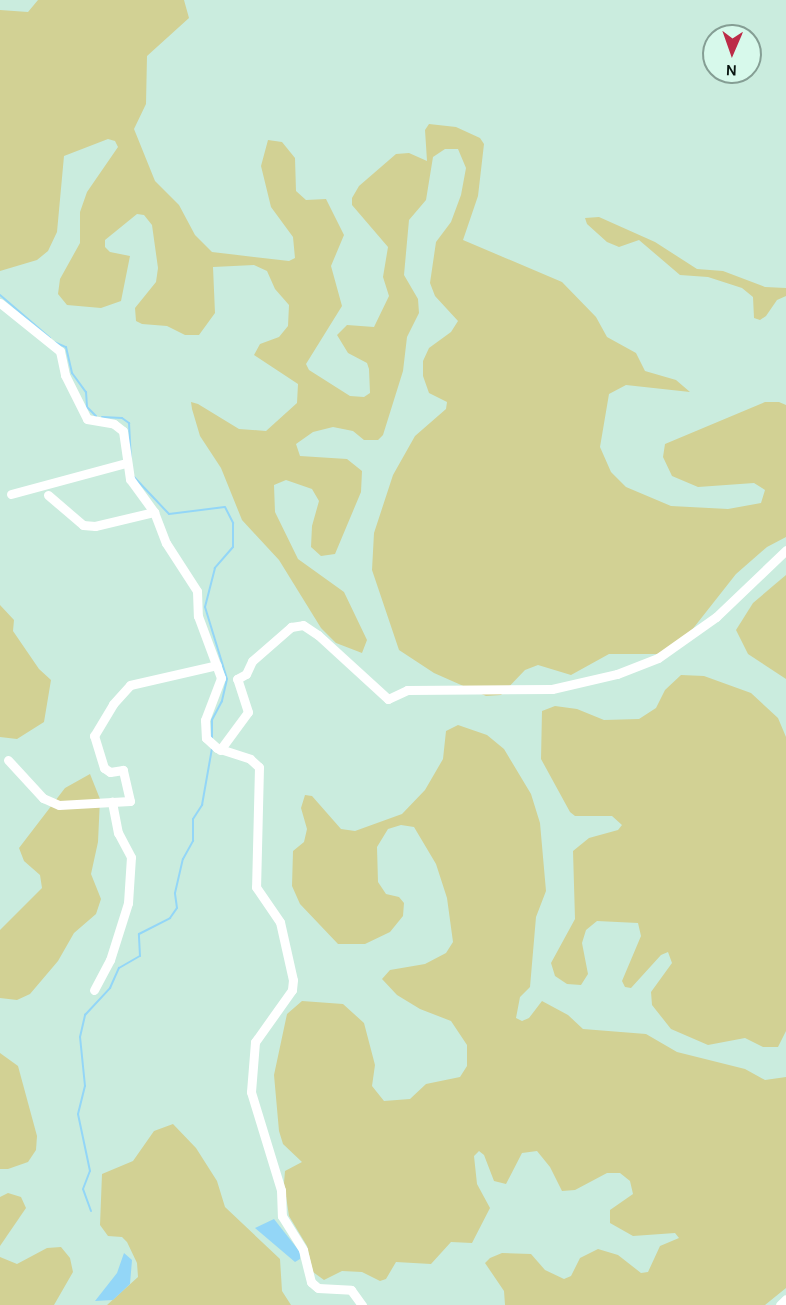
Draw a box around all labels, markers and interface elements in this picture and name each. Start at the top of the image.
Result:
north arrow [702,24,762,84]
text: N [725,61,738,80]

